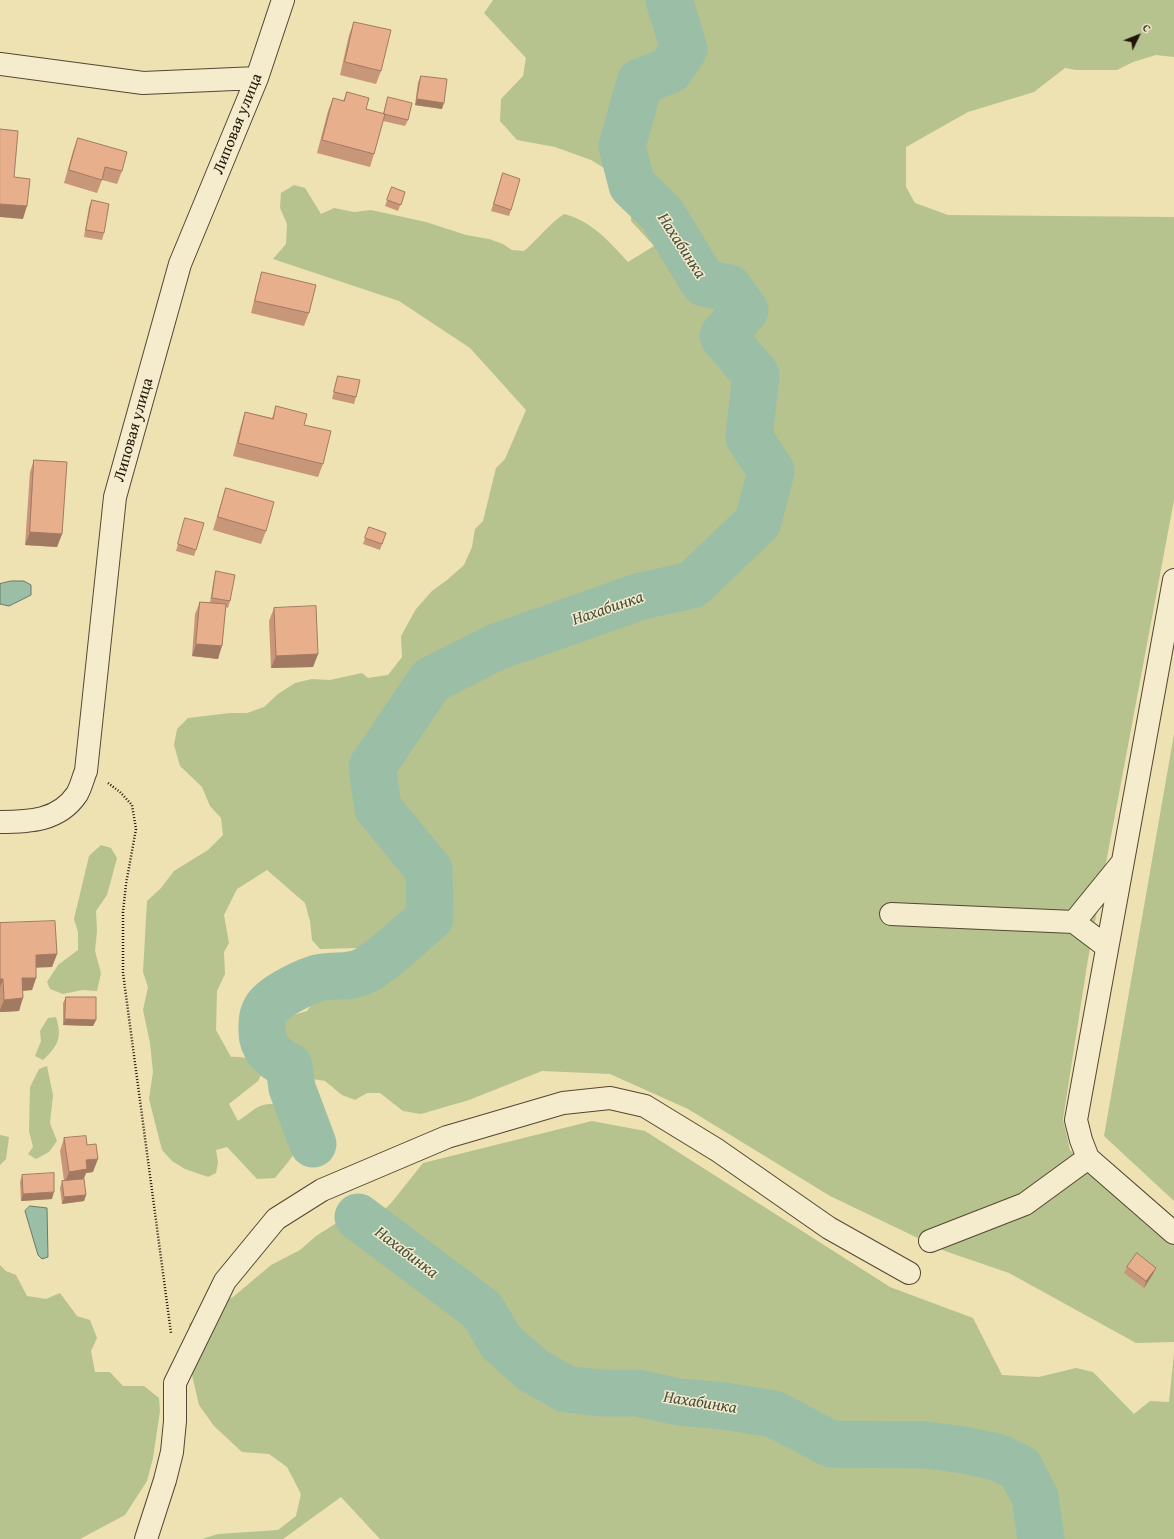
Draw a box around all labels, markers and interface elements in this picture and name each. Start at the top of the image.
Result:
north arrow [1118,16,1158,56]
text: С [1139,20,1155,36]
street label: Липовая улица [209,71,267,177]
water label: Нахабинка [652,209,710,283]
street label: Липовая улица [110,376,158,484]
water label: Нахабинка [570,587,646,631]
water label: Нахабинка [370,1222,442,1284]
water label: Нахабинка [662,1387,738,1419]

